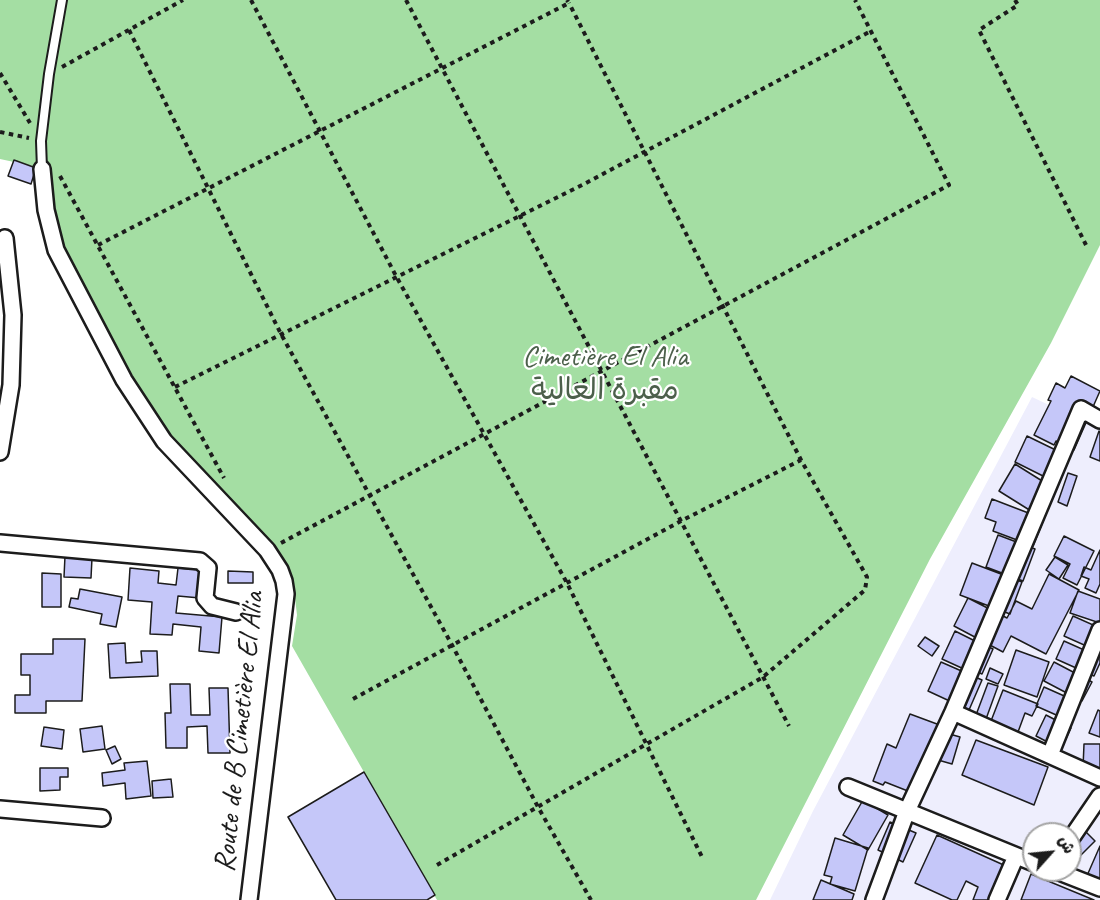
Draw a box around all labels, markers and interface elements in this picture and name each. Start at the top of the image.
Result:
park label: Cimetière El Alia مقبرة العالية [522,339,688,410]
street label: Route de B Cimetière El Alia [207,590,273,874]
north arrow [1022,822,1082,882]
text: ش [1053,832,1079,857]

